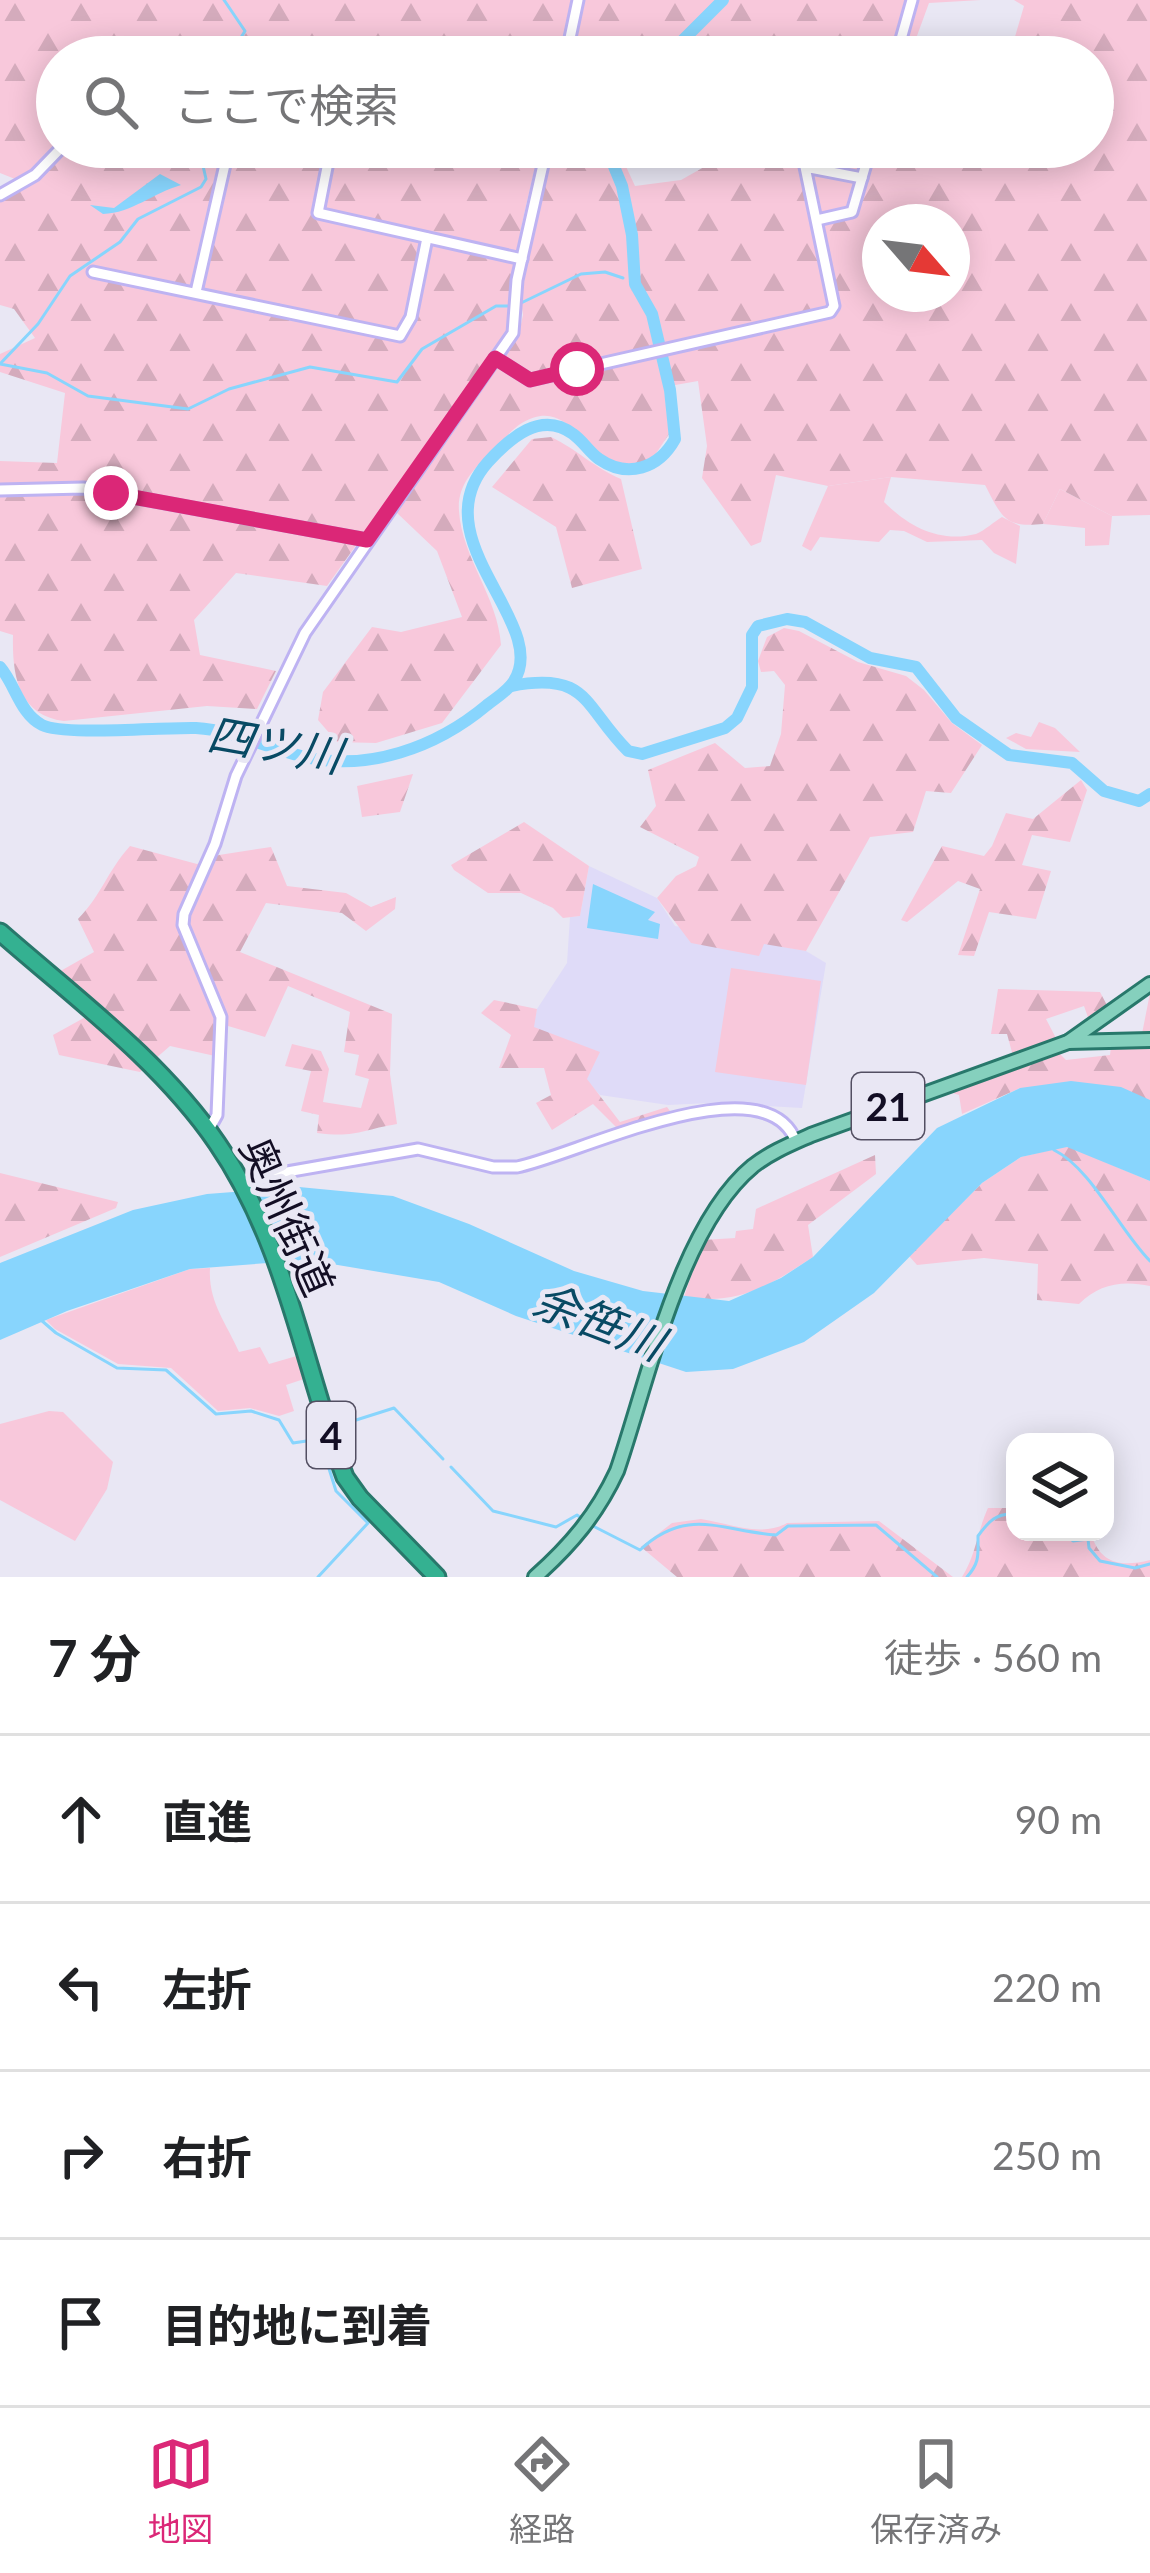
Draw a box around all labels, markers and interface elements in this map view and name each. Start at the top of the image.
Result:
search box [36,36,1114,168]
icon: search [78,69,144,135]
text: ここで検索 [174,78,399,132]
north arrow [862,204,970,312]
route start [550,342,604,396]
route end [84,466,138,520]
water label: 四ツ川 [204,706,350,783]
road number: 21 [852,1073,924,1139]
street label: 奥州街道 [231,1129,345,1303]
water label: 余笹川 [526,1272,675,1372]
road number: 4 [307,1402,355,1468]
map controls [1006,1433,1114,1541]
button: layers [1006,1433,1114,1541]
text: 7 分 [48,1627,141,1688]
text: 徒歩 · 560 m [884,1634,1102,1680]
icon: ahead [48,1786,114,1852]
text: 直進 [162,1794,252,1848]
text: 90 m [1015,1796,1102,1842]
icon: left [48,1954,114,2020]
text: 左折 [162,1962,252,2016]
text: 220 m [992,1964,1102,2010]
icon: right [48,2122,114,2188]
text: 右折 [162,2130,252,2184]
text: 250 m [992,2132,1102,2178]
icon: arrive [48,2290,114,2356]
text: 目的地に到着 [162,2298,432,2352]
tab: 地図 [148,2431,214,2551]
tab: 経路 [509,2431,575,2551]
tab: 保存済み [870,2431,1002,2551]

